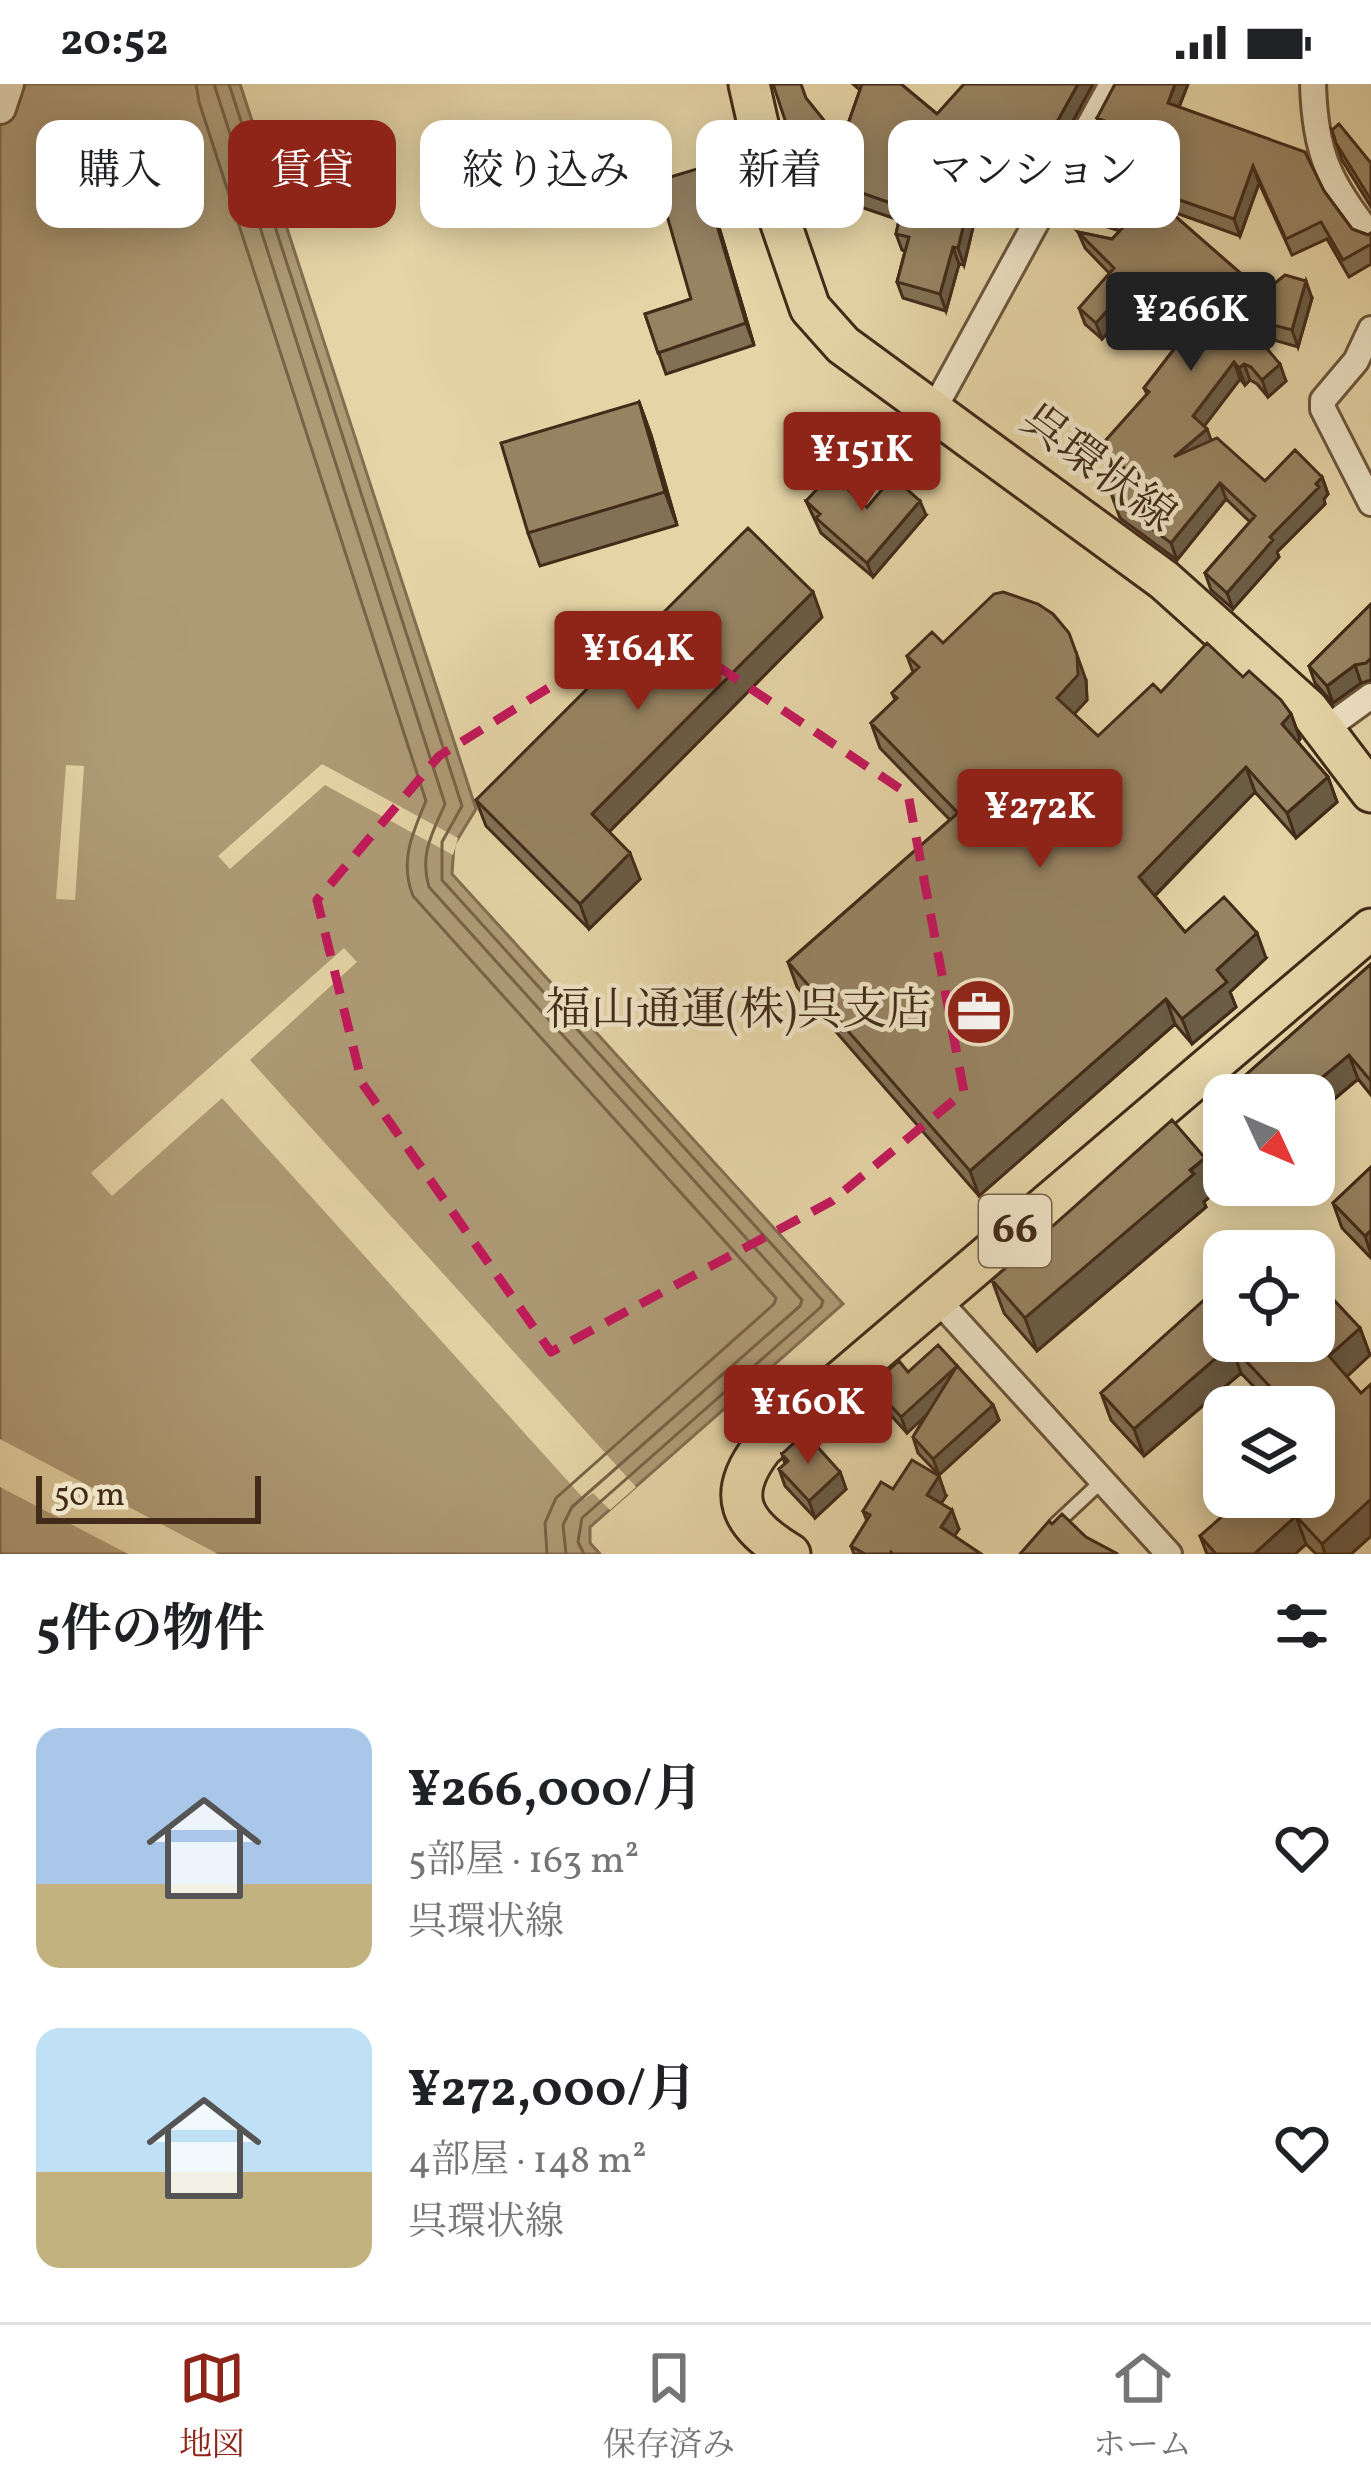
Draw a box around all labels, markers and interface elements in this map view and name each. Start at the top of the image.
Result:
text: 20:52 [60,11,169,74]
chip: 購入 [36,120,204,228]
chip: 賃貸 [228,120,396,228]
chip: 絞り込み [420,120,672,228]
chip: 新着 [696,120,864,228]
chip: マンション [888,120,1180,228]
pin: ¥266K [1107,272,1275,374]
text: ¥266K [1133,284,1249,338]
street label: 呉環状線 [1006,391,1188,549]
pin: ¥151K [778,412,946,514]
text: ¥151K [811,424,914,478]
pin: ¥164K [554,611,722,713]
text: ¥164K [581,623,695,677]
pin: ¥272K [956,769,1124,871]
text: ¥272K [984,781,1096,835]
office icon: 福山通運(株)呉支店 [944,977,1014,1047]
place label: 福山通運(株)呉支店 [546,981,932,1044]
north arrow [1203,1074,1335,1206]
map controls [1203,1074,1335,1518]
road number: 66 [979,1195,1051,1267]
button: locate [1203,1230,1335,1362]
pin: ¥160K [724,1365,892,1467]
text: ¥160K [751,1377,865,1431]
button: layers [1203,1386,1335,1518]
scale bar [36,1470,261,1523]
text: 50 m [54,1474,125,1520]
icon: filters [1269,1593,1335,1659]
text: 5件の物件 [36,1596,265,1667]
text: ¥266,000/月 [408,1756,703,1827]
icon: home [132,1776,276,1920]
icon: heart [1269,1815,1335,1881]
text: 5部屋 · 163 m² [408,1835,639,1889]
text: 呉環状線 [408,1897,564,1951]
text: ¥272,000/月 [408,2056,697,2127]
icon: home [132,2076,276,2220]
icon: heart [1269,2115,1335,2181]
text: 4部屋 · 148 m² [408,2135,647,2189]
text: 呉環状線 [408,2197,564,2251]
tab: 地図 [179,2345,245,2470]
tab: 保存済み [603,2345,735,2470]
tab: ホーム [1093,2345,1192,2470]

